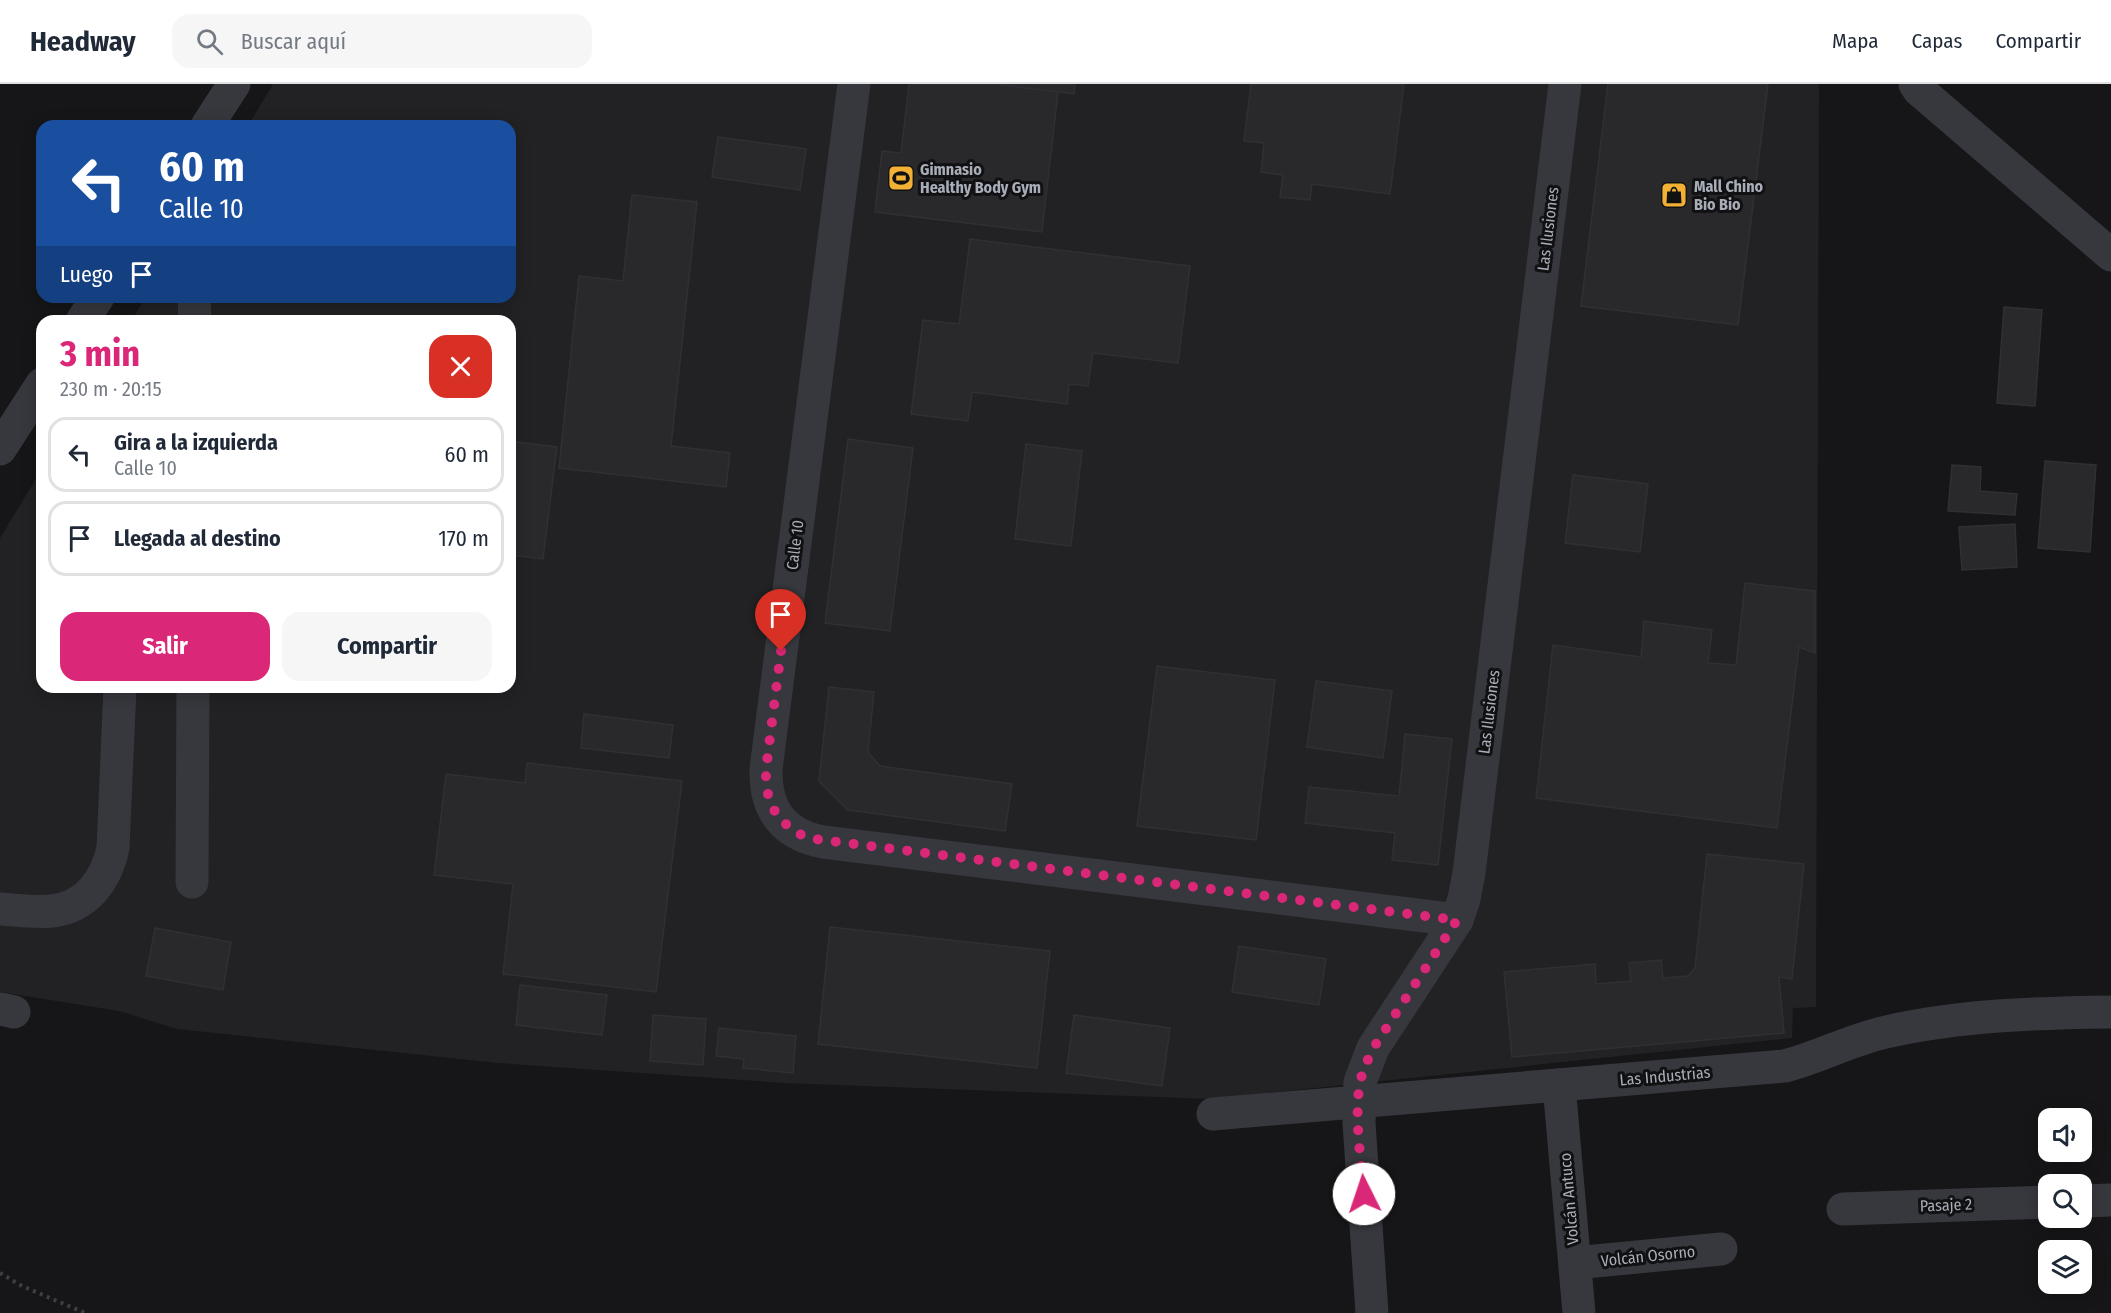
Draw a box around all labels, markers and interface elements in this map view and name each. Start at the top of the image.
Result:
search box [172,14,592,68]
text: Headway [30,25,136,58]
icon: search [193,25,226,58]
text: Buscar aquí [241,28,346,55]
text: Mapa [1832,28,1879,54]
text: Capas [1912,28,1962,54]
text: Compartir [1995,28,2081,54]
text: 60 m [159,142,245,192]
icon: left [60,144,138,222]
place label: Gimnasio Healthy Body Gym [920,160,1041,197]
sports icon: Gimnasio Healthy Body Gym [886,163,916,193]
place label: Mall Chino Bio Bio [1694,177,1764,214]
shop icon: Mall Chino Bio Bio [1659,180,1689,210]
street label: Las Ilusiones [1533,186,1563,272]
text: Calle 10 [159,193,244,225]
icon: arrive [125,258,158,291]
text: Luego [60,261,113,288]
text: 3 min [60,332,140,376]
button: close [429,335,492,398]
text: 230 m · 20:15 [60,377,162,401]
text: Gira a la izquierda [114,429,278,456]
icon: left [63,438,96,471]
text: 60 m [445,441,489,468]
text: Calle 10 [114,456,177,480]
street label: Calle 10 [783,519,807,571]
icon: arrive [63,522,96,555]
text: Llegada al destino [114,525,281,552]
text: 170 m [438,525,489,552]
pin [755,589,806,651]
icon: arrive [764,598,797,631]
button: Salir [60,612,270,681]
button: Compartir [282,612,492,681]
street label: Las Ilusiones [1474,669,1504,755]
street label: Las Industrias [1619,1063,1711,1089]
map controls [2038,1108,2092,1294]
button: sound [2038,1108,2092,1162]
street label: Volcán Antuco [1556,1152,1582,1246]
position arrow [1332,1162,1396,1226]
button: search [2038,1174,2092,1228]
street label: Pasaje 2 [1919,1195,1973,1215]
button: layers [2038,1240,2092,1294]
street label: Volcán Osorno [1600,1242,1696,1270]

